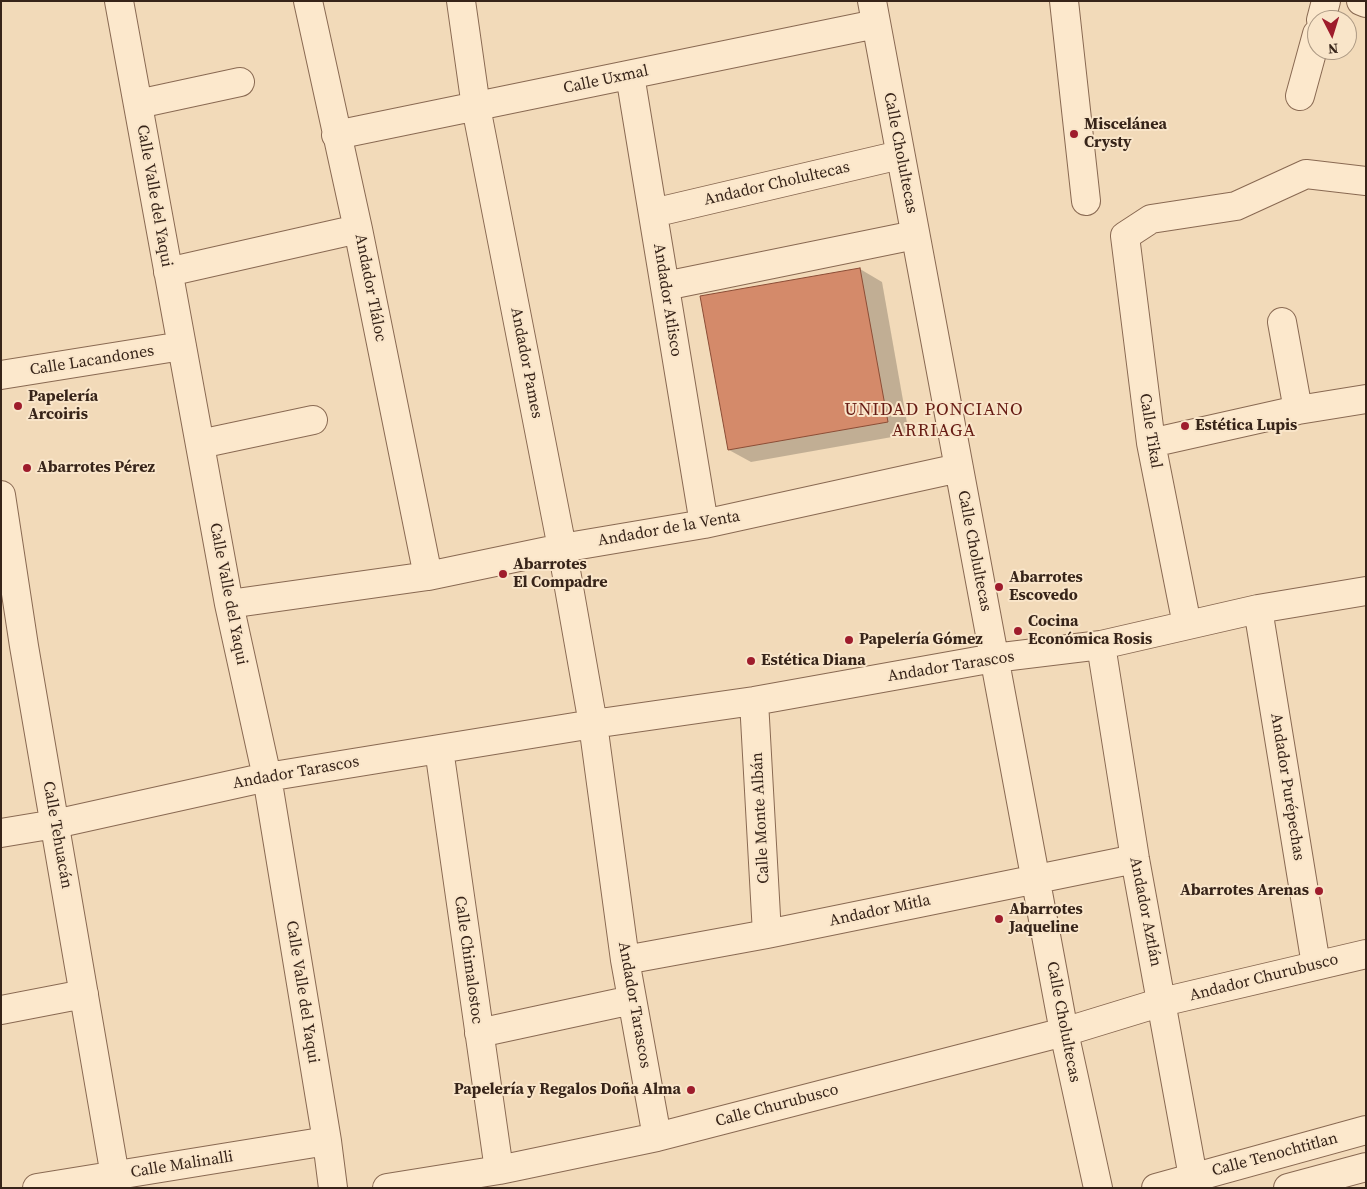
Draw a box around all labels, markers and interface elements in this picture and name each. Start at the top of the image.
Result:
north arrow [1307,10,1357,60]
text: N [1327,39,1339,59]
street label: Calle Uxmal [562,62,650,98]
street label: Calle Cholultecas [879,91,921,215]
place label: Miscelánea Crysty [1084,115,1167,153]
street label: Calle Valle del Yaqui [132,123,176,269]
marker: Miscelánea Crysty [1068,128,1080,140]
street label: Andador Cholultecas [702,158,852,210]
street label: Andador Tláloc [350,232,390,344]
street label: Andador Atlisco [649,242,685,358]
street label: Andador Pames [506,306,546,420]
street label: Calle Lacandones [28,342,156,380]
place label: Papelería Arcoiris [28,387,98,425]
street label: Calle Tikal [1135,392,1165,470]
district label: UNIDAD PONCIANO ARRIAGA [842,399,1026,442]
marker: Papelería Arcoiris [12,400,24,412]
place label: Estética Lupis [1195,416,1297,436]
marker: Estética Lupis [1179,420,1191,432]
place label: Abarrotes Pérez [37,458,155,478]
marker: Abarrotes Pérez [21,462,33,474]
street label: Calle Cholultecas [953,489,995,613]
street label: Andador de la Venta [596,507,742,551]
street label: Calle Valle del Yaqui [205,521,251,667]
place label: Abarrotes El Compadre [513,555,608,593]
marker: Abarrotes El Compadre [497,568,509,580]
place label: Abarrotes Escovedo [1009,568,1083,606]
marker: Abarrotes Escovedo [993,581,1005,593]
place label: Cocina Económica Rosis [1028,612,1152,650]
marker: Cocina Económica Rosis [1012,625,1024,637]
place label: Papelería Gómez [859,630,983,650]
marker: Papelería Gómez [843,634,855,646]
street label: Andador Tarascos [886,648,1016,686]
place label: Estética Diana [761,651,866,671]
marker: Estética Diana [745,655,757,667]
street label: Andador Purépechas [1266,712,1308,862]
street label: Andador Tarascos [231,752,361,794]
street label: Calle Monte Albán [748,752,774,884]
street label: Calle Tehuacán [38,780,76,890]
street label: Andador Aztlán [1125,856,1165,968]
place label: Abarrotes Arenas [1180,881,1309,901]
marker: Abarrotes Arenas [1313,885,1325,897]
street label: Andador Mitla [828,891,932,931]
street label: Calle Chimalostoc [450,895,486,1025]
place label: Abarrotes Jaqueline [1009,900,1083,938]
marker: Abarrotes Jaqueline [993,913,1005,925]
street label: Calle Valle del Yaqui [281,919,323,1065]
street label: Andador Tarascos [613,940,655,1070]
street label: Andador Churubusco [1188,950,1340,1006]
street label: Calle Cholultecas [1042,960,1084,1084]
place label: Papelería y Regalos Doña Alma [454,1080,681,1100]
street label: Calle Churubusco [713,1080,841,1132]
marker: Papelería y Regalos Doña Alma [685,1084,697,1096]
street label: Calle Tenochtitlan [1210,1129,1340,1181]
street label: Calle Malinalli [129,1147,235,1183]

